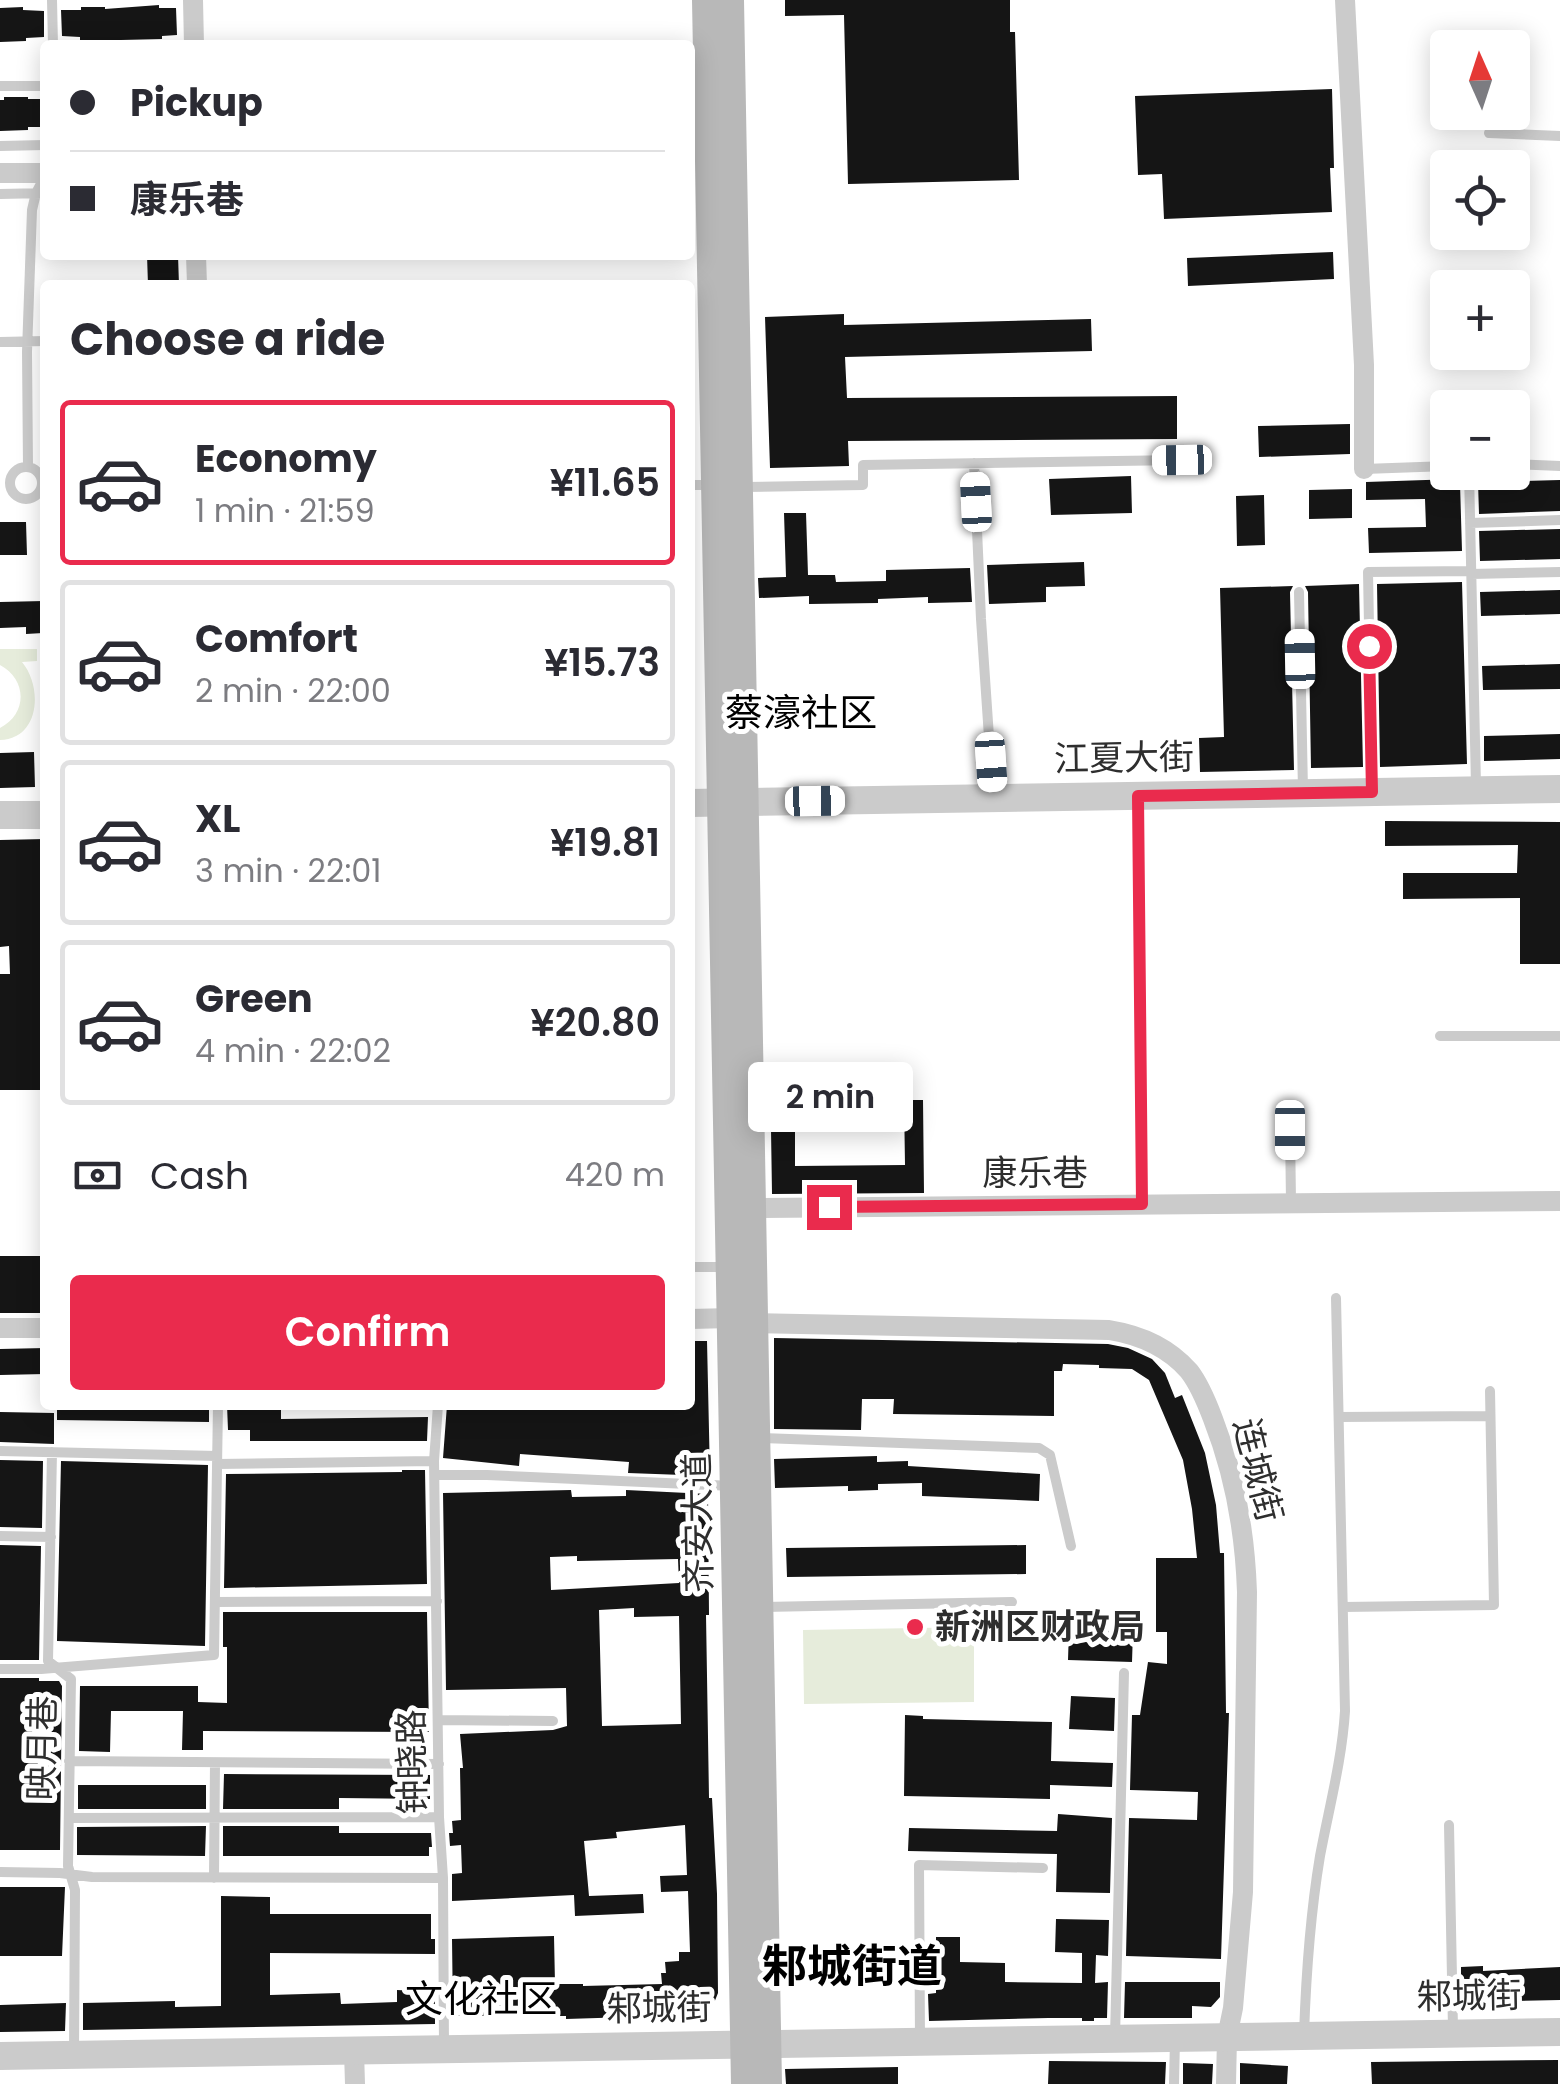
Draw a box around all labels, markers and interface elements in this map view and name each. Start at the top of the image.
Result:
north arrow [1430,30,1530,130]
map controls [1430,30,1530,490]
text: Pickup [130,76,263,129]
button: locate [1430,150,1530,250]
text: 康乐巷 [130,173,244,226]
button: + [1430,270,1530,370]
text: Choose a ride [70,308,385,371]
button: − [1430,390,1530,490]
text: Economy [195,432,377,485]
icon: car [75,438,165,528]
car [1152,444,1212,476]
text: ¥11.65 [550,456,660,509]
car [959,471,993,533]
text: 1 min · 21:59 [195,488,375,533]
text: Comfort [195,612,358,665]
icon: car [75,618,165,708]
route start [1347,624,1392,669]
car [1284,629,1316,689]
text: ¥15.73 [544,636,660,689]
text: 2 min · 22:00 [195,668,391,713]
district label: 蔡濠社区 [725,686,877,739]
car [974,731,1008,793]
street label: 江夏大街 [1054,732,1194,783]
car [785,785,845,817]
text: XL [195,792,240,845]
icon: car [75,798,165,888]
text: ¥19.81 [550,816,660,869]
text: 3 min · 22:01 [195,848,382,893]
text: Green [195,972,313,1025]
icon: car [75,978,165,1068]
text: ¥20.80 [531,996,660,1049]
text: 4 min · 22:02 [195,1028,391,1073]
callout: 2 min [746,1062,912,1132]
text: 2 min [786,1074,875,1119]
car [1275,1100,1305,1160]
icon: cash [70,1148,125,1203]
street label: 康乐巷 [982,1148,1088,1197]
text: Cash [150,1149,249,1202]
text: 420 m [565,1152,665,1197]
route end [807,1185,852,1230]
button: Confirm [70,1275,665,1390]
street label: 连城街 [1222,1413,1295,1527]
street label: 齐安大道 [672,1453,723,1593]
place label: 新洲区财政局 [935,1602,1145,1651]
marker: 新洲区财政局 [904,1616,926,1638]
street label: 映月巷 [16,1695,67,1801]
street label: 钟晓路 [386,1709,437,1815]
district label: 邾城街道 [762,1935,942,1998]
street label: 邾城街 [1416,1970,1522,2021]
district label: 文化社区 [405,1972,557,2025]
street label: 邾城街 [606,1982,712,2033]

